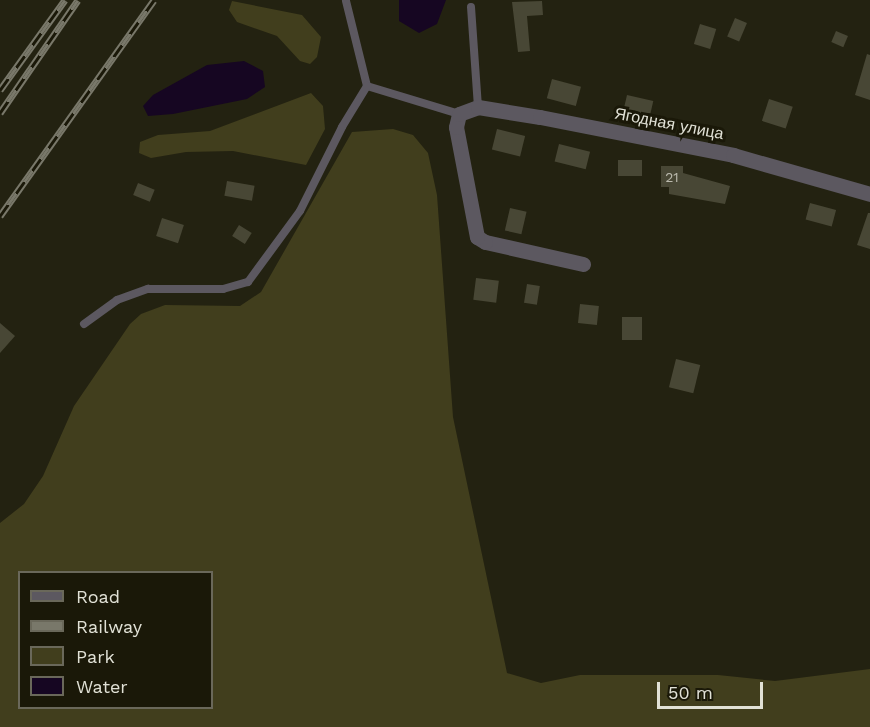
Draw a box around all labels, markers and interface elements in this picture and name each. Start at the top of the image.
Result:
street label: Ягодная улица [613,104,725,144]
house number: 21 [665,169,679,185]
legend [18,571,213,709]
text: Road [76,586,120,607]
text: Railway [76,616,142,637]
text: Park [76,646,115,667]
scale bar [660,670,766,708]
text: Water [76,676,128,697]
text: 50 m [668,682,713,703]

